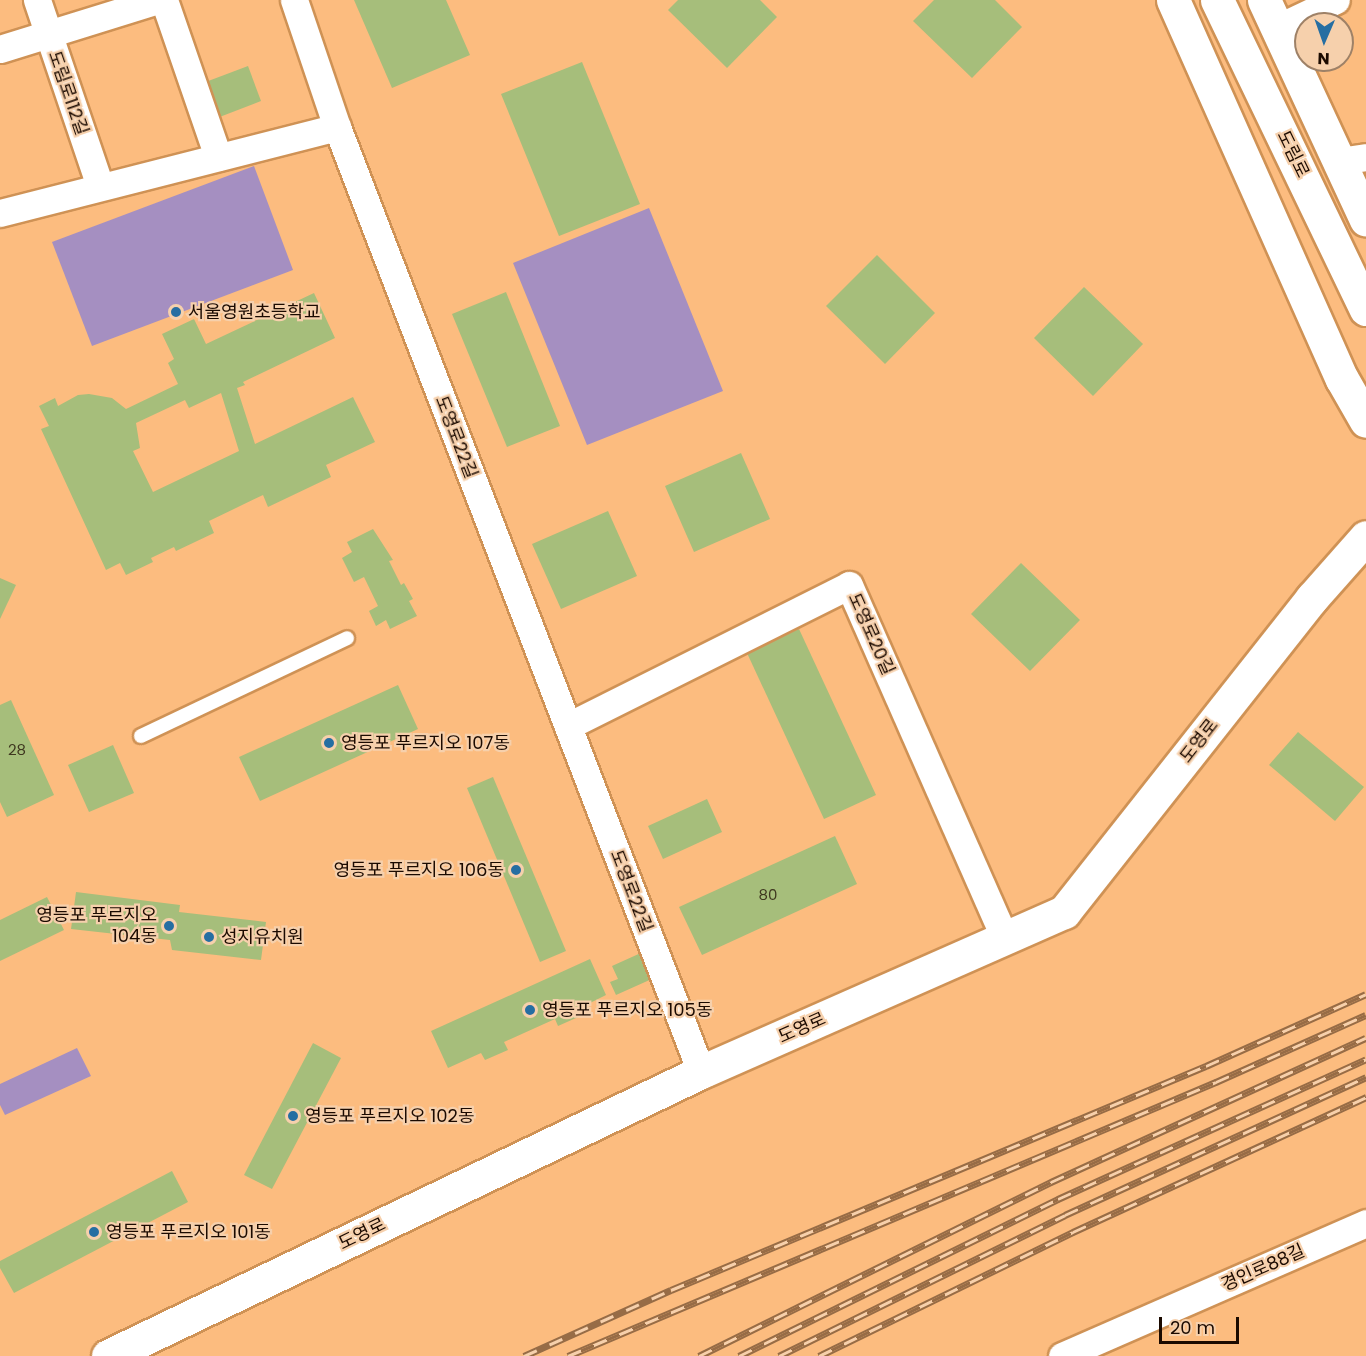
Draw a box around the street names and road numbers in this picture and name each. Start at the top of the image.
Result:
street label: 도림로112길 [43,48,93,138]
street label: 도림로 [1272,127,1314,181]
street label: 도영로22길 [430,393,482,481]
street label: 도영로20길 [843,589,899,679]
street label: 도영로 [1175,715,1223,767]
street label: 도영로22길 [605,847,657,935]
street label: 도영로 [775,1008,829,1048]
street label: 도영로 [335,1213,389,1255]
street label: 경인로88길 [1218,1240,1308,1296]

